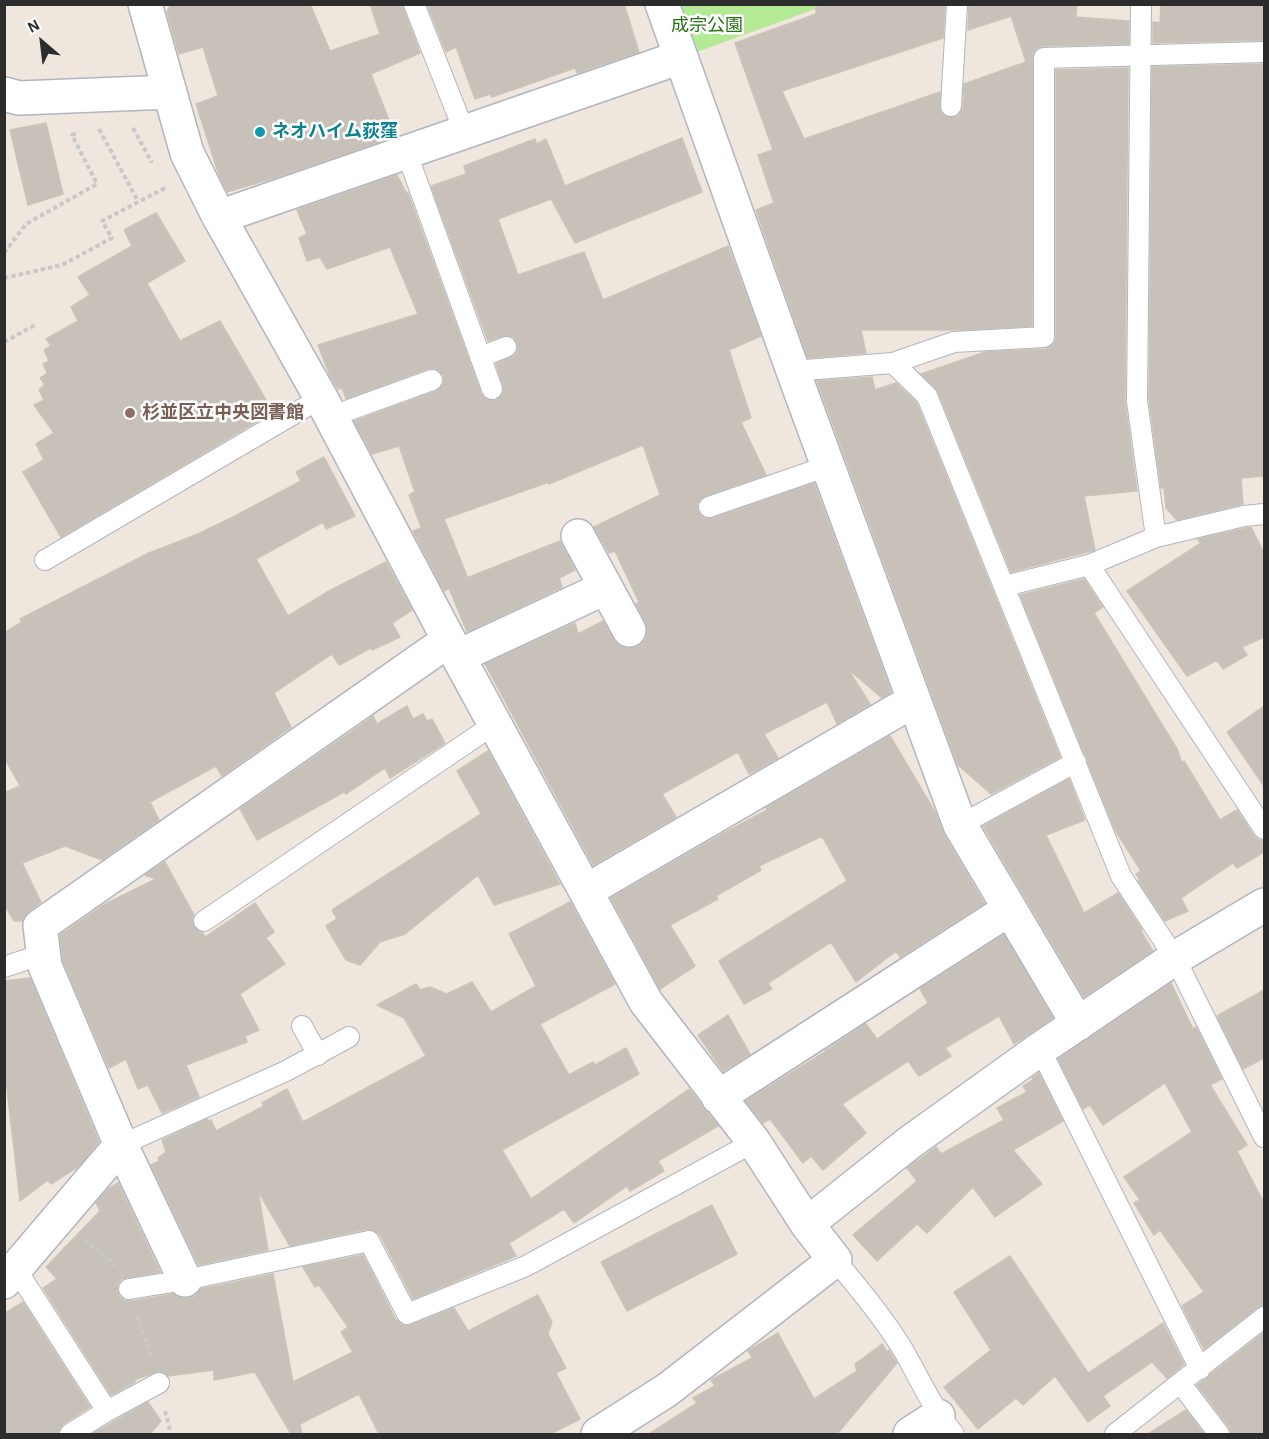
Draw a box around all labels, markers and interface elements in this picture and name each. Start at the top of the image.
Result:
north arrow [12,12,72,72]
park label: 成宗公園 [671,15,743,37]
text: N [25,16,42,36]
place label: ネオハイム荻窪 [272,121,398,143]
marker: ネオハイム荻窪 [253,125,267,139]
place label: 杉並区立中央図書館 [142,402,304,424]
marker: 杉並区立中央図書館 [123,406,137,420]

